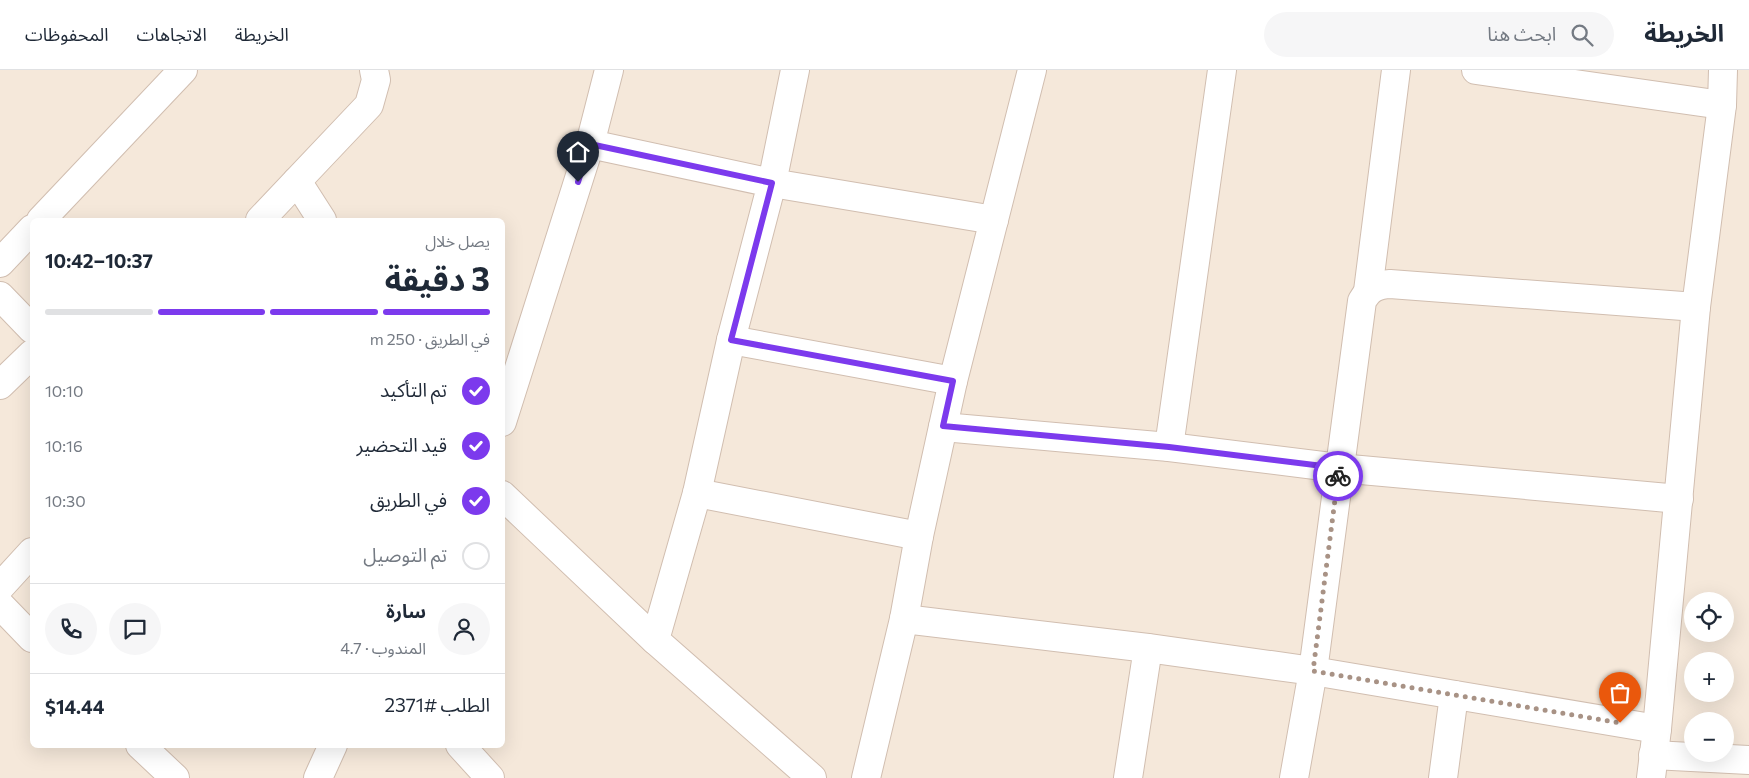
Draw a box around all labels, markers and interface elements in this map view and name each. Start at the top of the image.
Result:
search box [1264,12,1614,57]
text: الخريطة [1644,18,1724,47]
icon: search [1568,21,1596,49]
text: ابحث هنا [1487,22,1556,45]
text: المحفوظات [25,23,109,45]
text: الاتجاهات [137,23,207,45]
text: الخريطة [235,23,289,45]
pin [557,131,599,182]
icon: home [564,138,592,166]
text: يصل خلال [425,231,490,250]
text: 10:37–10:42 [45,249,153,272]
text: 3 دقيقة [385,258,490,298]
text: في الطريق · 250 m [370,329,490,348]
icon: check [462,377,490,405]
text: تم التأكيد [380,378,447,401]
text: 10:10 [45,381,83,400]
icon: check [462,432,490,460]
text: قيد التحضير [356,433,447,456]
text: 10:16 [45,436,83,455]
courier [1313,451,1363,501]
icon: bike [1324,462,1352,490]
icon: check [462,487,490,515]
text: في الطريق [370,488,447,511]
text: 10:30 [45,491,86,510]
text: تم التوصيل [363,543,447,566]
map controls [1684,592,1734,762]
button: locate [1684,592,1734,642]
text: سارة [386,599,426,622]
button: phone [45,603,97,655]
button: chat [109,603,161,655]
button: person [438,603,490,655]
text: المندوب · 4.7 [340,638,426,657]
button: + [1684,652,1734,702]
pin [1599,672,1641,723]
icon: bag [1606,679,1634,707]
text: الطلب #2371 [385,693,490,716]
text: $14.44 [45,695,104,718]
button: − [1684,712,1734,762]

